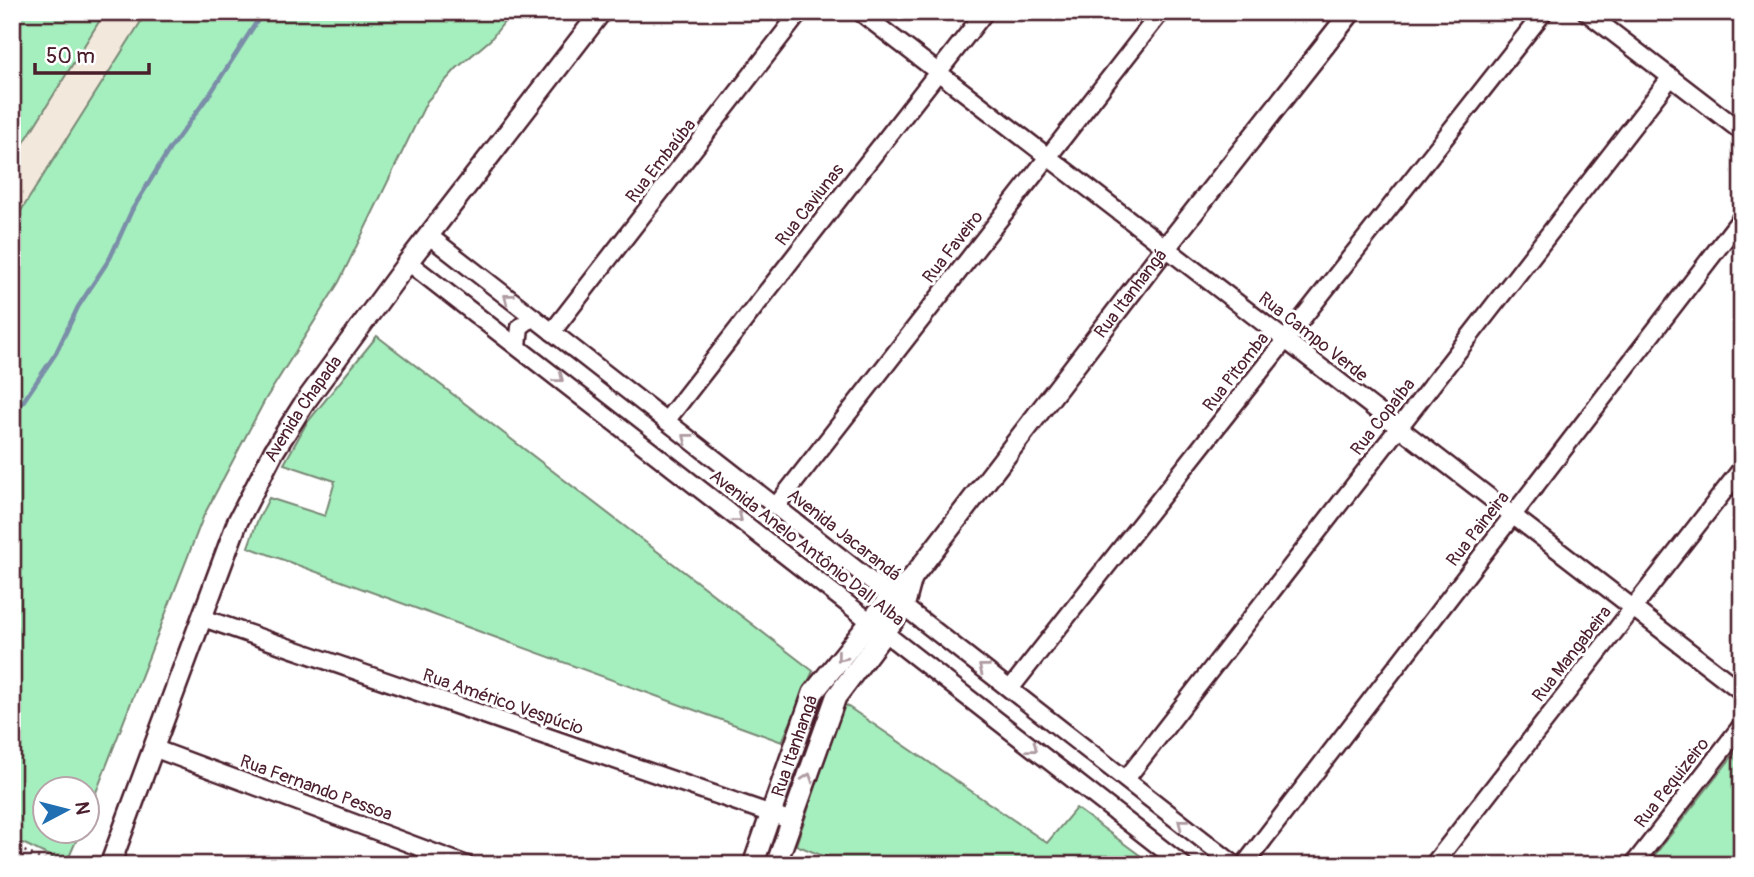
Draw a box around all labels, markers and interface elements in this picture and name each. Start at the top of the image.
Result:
scale bar [35,32,149,76]
text: 50 m [46,43,95,70]
street label: Rua Embaúba [621,114,701,208]
street label: Rua Caviunas [771,159,849,251]
street label: Rua Faveiro [918,206,989,288]
street label: Rua Itanhangá [1089,244,1172,343]
street label: Rua Campo Verde [1254,287,1373,387]
one-way arrow [503,293,516,306]
street label: Rua Pitomba [1198,328,1274,416]
street label: Avenida Chapada [259,351,347,466]
one-way arrow [551,369,563,382]
street label: Rua Copaíba [1346,374,1420,460]
one-way arrow [683,433,695,446]
street label: Avenida Anelo Antônio Dall Alba [705,465,909,631]
street label: Avenida Jacarandá [783,483,905,587]
street label: Rua Paineira [1441,487,1515,571]
one-way arrow [730,510,743,522]
street label: Rua Mangabeira [1527,601,1617,707]
one-way arrow [837,650,850,662]
one-way arrow [978,663,990,676]
street label: Rua Américo Vespúcio [420,664,587,740]
street label: Rua Itanhangá [766,692,823,800]
street label: Rua Pequizeiro [1630,733,1715,833]
one-way arrow [1026,740,1038,753]
street label: Rua Fernando Pessoa [237,750,395,826]
one-way arrow [800,772,814,784]
north arrow [32,776,102,846]
text: N [69,800,95,816]
one-way arrow [1177,818,1189,831]

